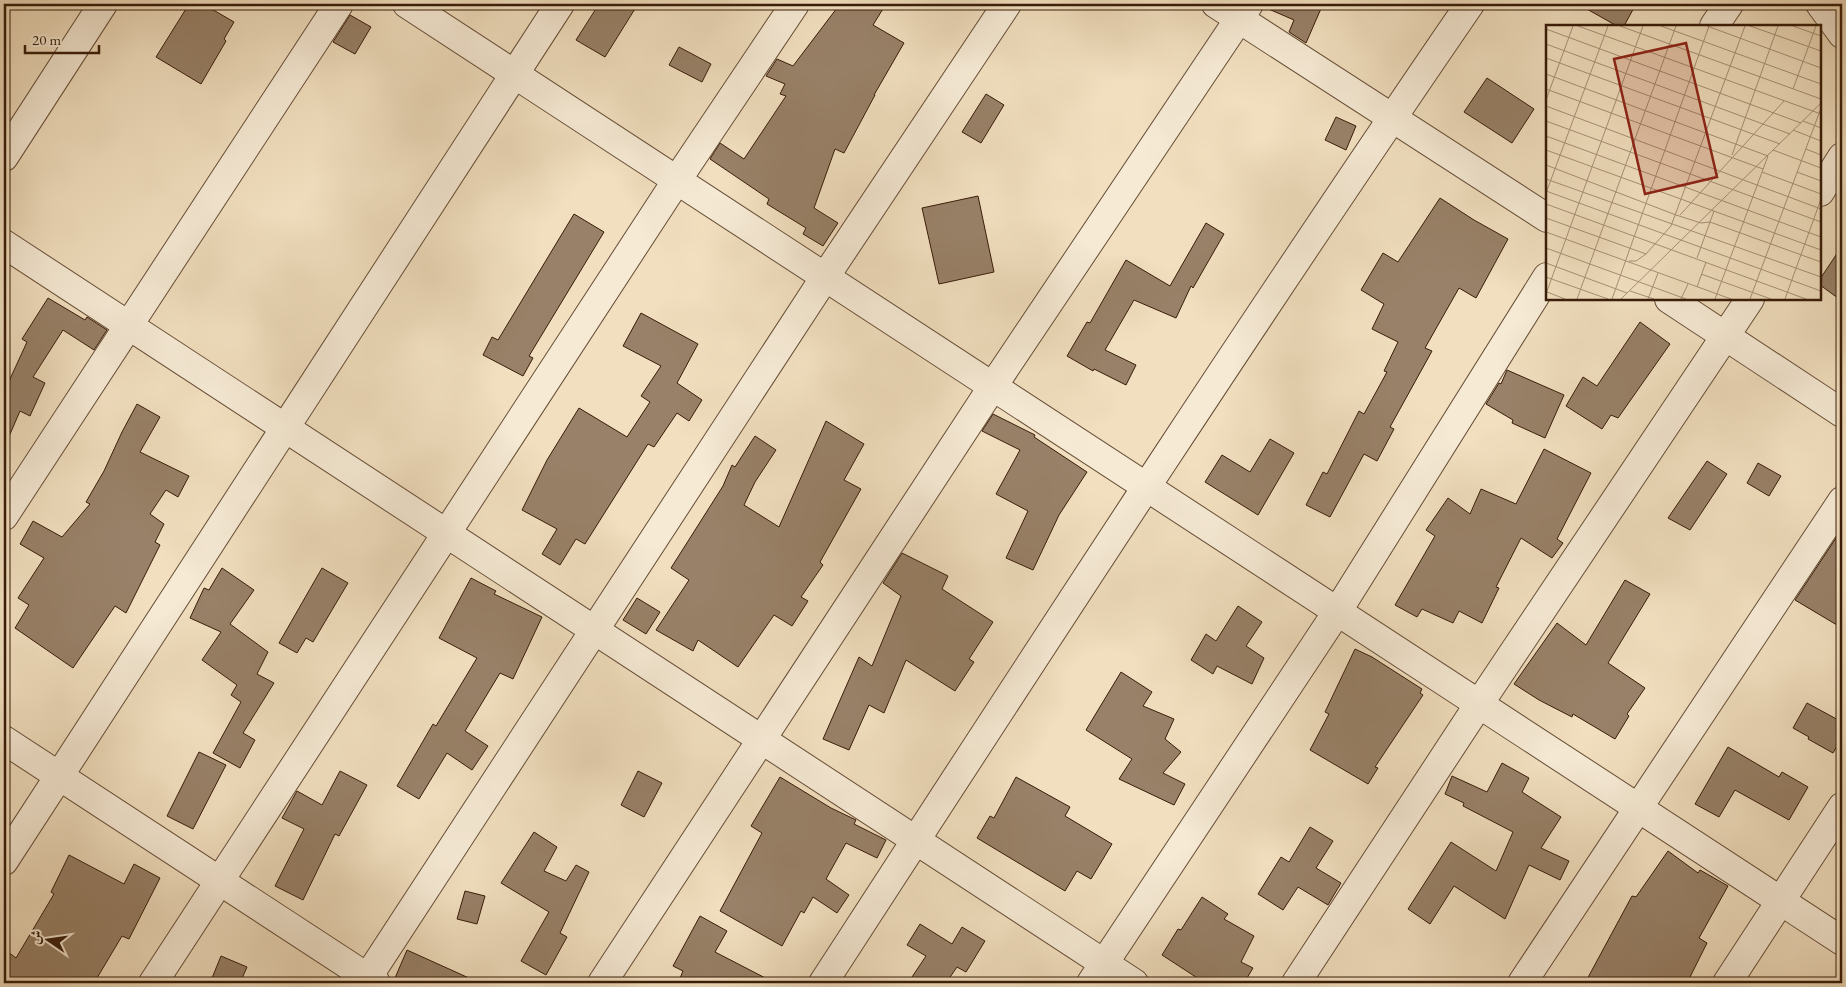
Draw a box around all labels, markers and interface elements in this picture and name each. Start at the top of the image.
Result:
scale bar [25,22,99,54]
inset map [1546,25,1821,300]
text: 20 m [32,30,61,49]
north arrow [22,914,72,964]
text: ش [25,928,46,946]

